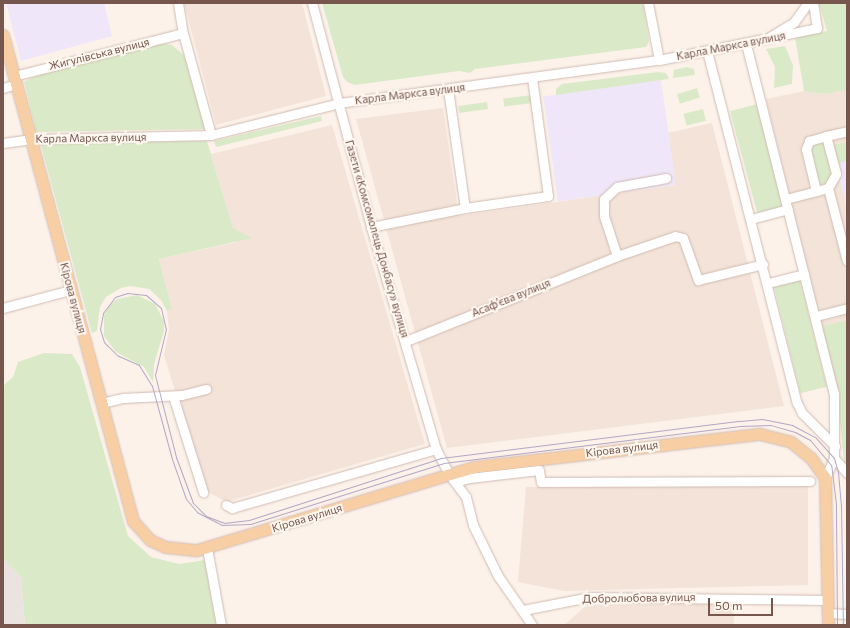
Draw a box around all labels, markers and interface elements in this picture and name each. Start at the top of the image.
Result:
street label: Карла Маркса вулиця [675,29,787,63]
street label: Жигулівська вулиця [47,35,151,73]
street label: Карла Маркса вулиця [354,81,466,107]
street label: Карла Маркса вулиця [35,130,147,146]
street label: Газети «Комсомолець Донбасу» вулиця [342,139,412,339]
street label: Кірова вулиця [57,261,89,335]
street label: Асаф’єва вулиця [470,276,552,320]
street label: Кірова вулиця [585,438,659,460]
street label: Кірова вулиця [270,501,344,535]
street label: Добролюбова вулиця [582,590,696,606]
scale bar [710,590,775,616]
text: 50 m [715,598,743,612]

